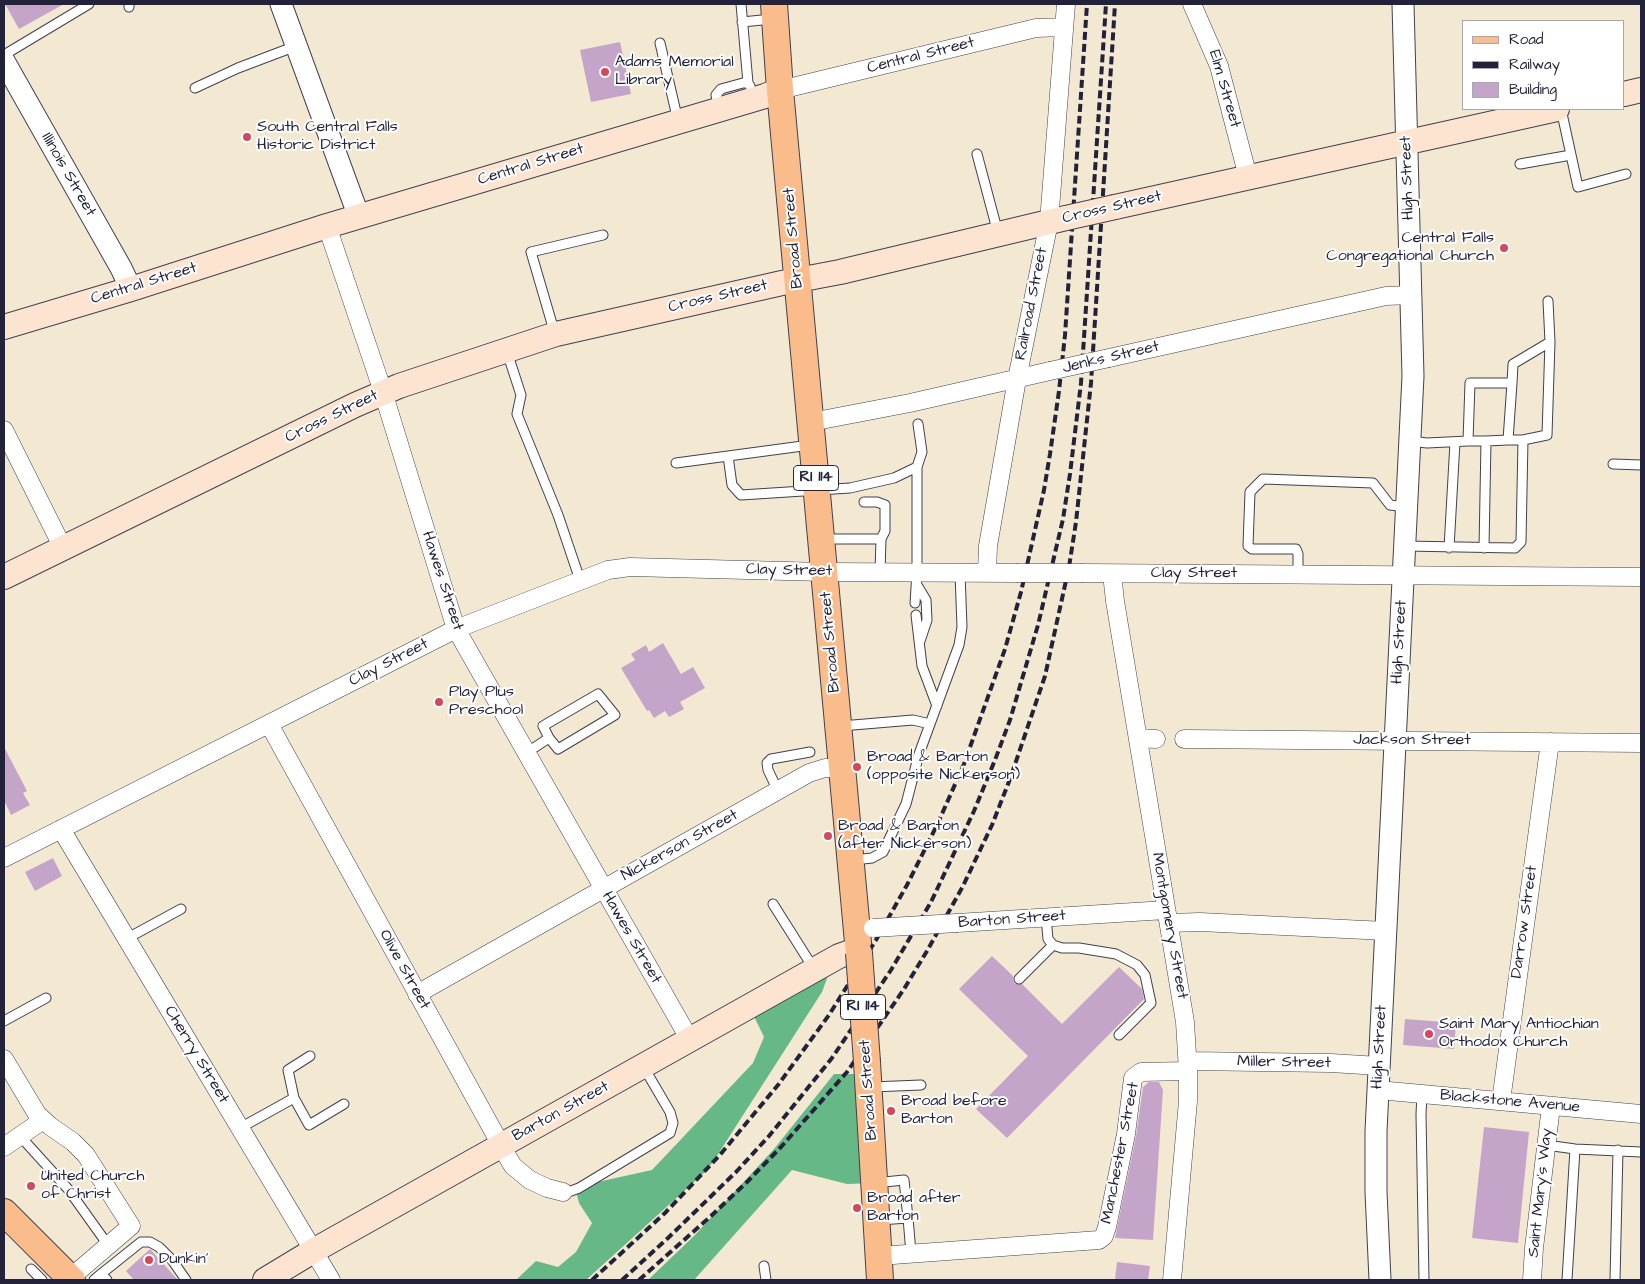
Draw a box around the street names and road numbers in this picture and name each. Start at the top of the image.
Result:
street label: Central Street [865,33,977,79]
street label: Elm Street [1204,48,1244,130]
street label: Illinois Street [36,130,100,220]
street label: High Street [1397,136,1419,220]
street label: Central Street [476,140,586,190]
street label: Broad Street [780,187,808,289]
street label: Cross Street [1061,187,1163,229]
street label: Railroad Street [1012,246,1052,362]
street label: Central Street [89,259,199,309]
street label: Cross Street [667,276,769,318]
street label: Jenks Street [1061,338,1161,378]
street label: Cross Street [282,386,382,448]
road number: RI 114 [794,466,838,490]
street label: Hawes Street [417,529,467,633]
street label: Clay Street [746,561,832,581]
street label: Clay Street [1151,564,1237,584]
street label: Broad Street [817,591,845,693]
street label: High Street [1388,600,1412,684]
street label: Clay Street [346,635,432,691]
street label: Jackson Street [1353,731,1471,751]
street label: Nickerson Street [618,806,742,886]
street label: Montgomery Street [1147,851,1191,1001]
street label: Darrow Street [1508,864,1542,980]
street label: Hawes Street [597,889,665,987]
street label: Barton Street [958,907,1066,933]
street label: Olive Street [374,927,434,1013]
road number: RI 114 [840,994,886,1020]
street label: Cherry Street [159,1003,233,1107]
street label: High Street [1368,1005,1392,1089]
street label: Broad Street [856,1039,882,1141]
street label: Miller Street [1237,1053,1331,1073]
street label: Barton Street [509,1078,613,1146]
street label: Manchester Street [1098,1081,1144,1225]
street label: Blackstone Avenue [1439,1086,1581,1118]
street label: Saint Mary's Way [1525,1128,1557,1258]

